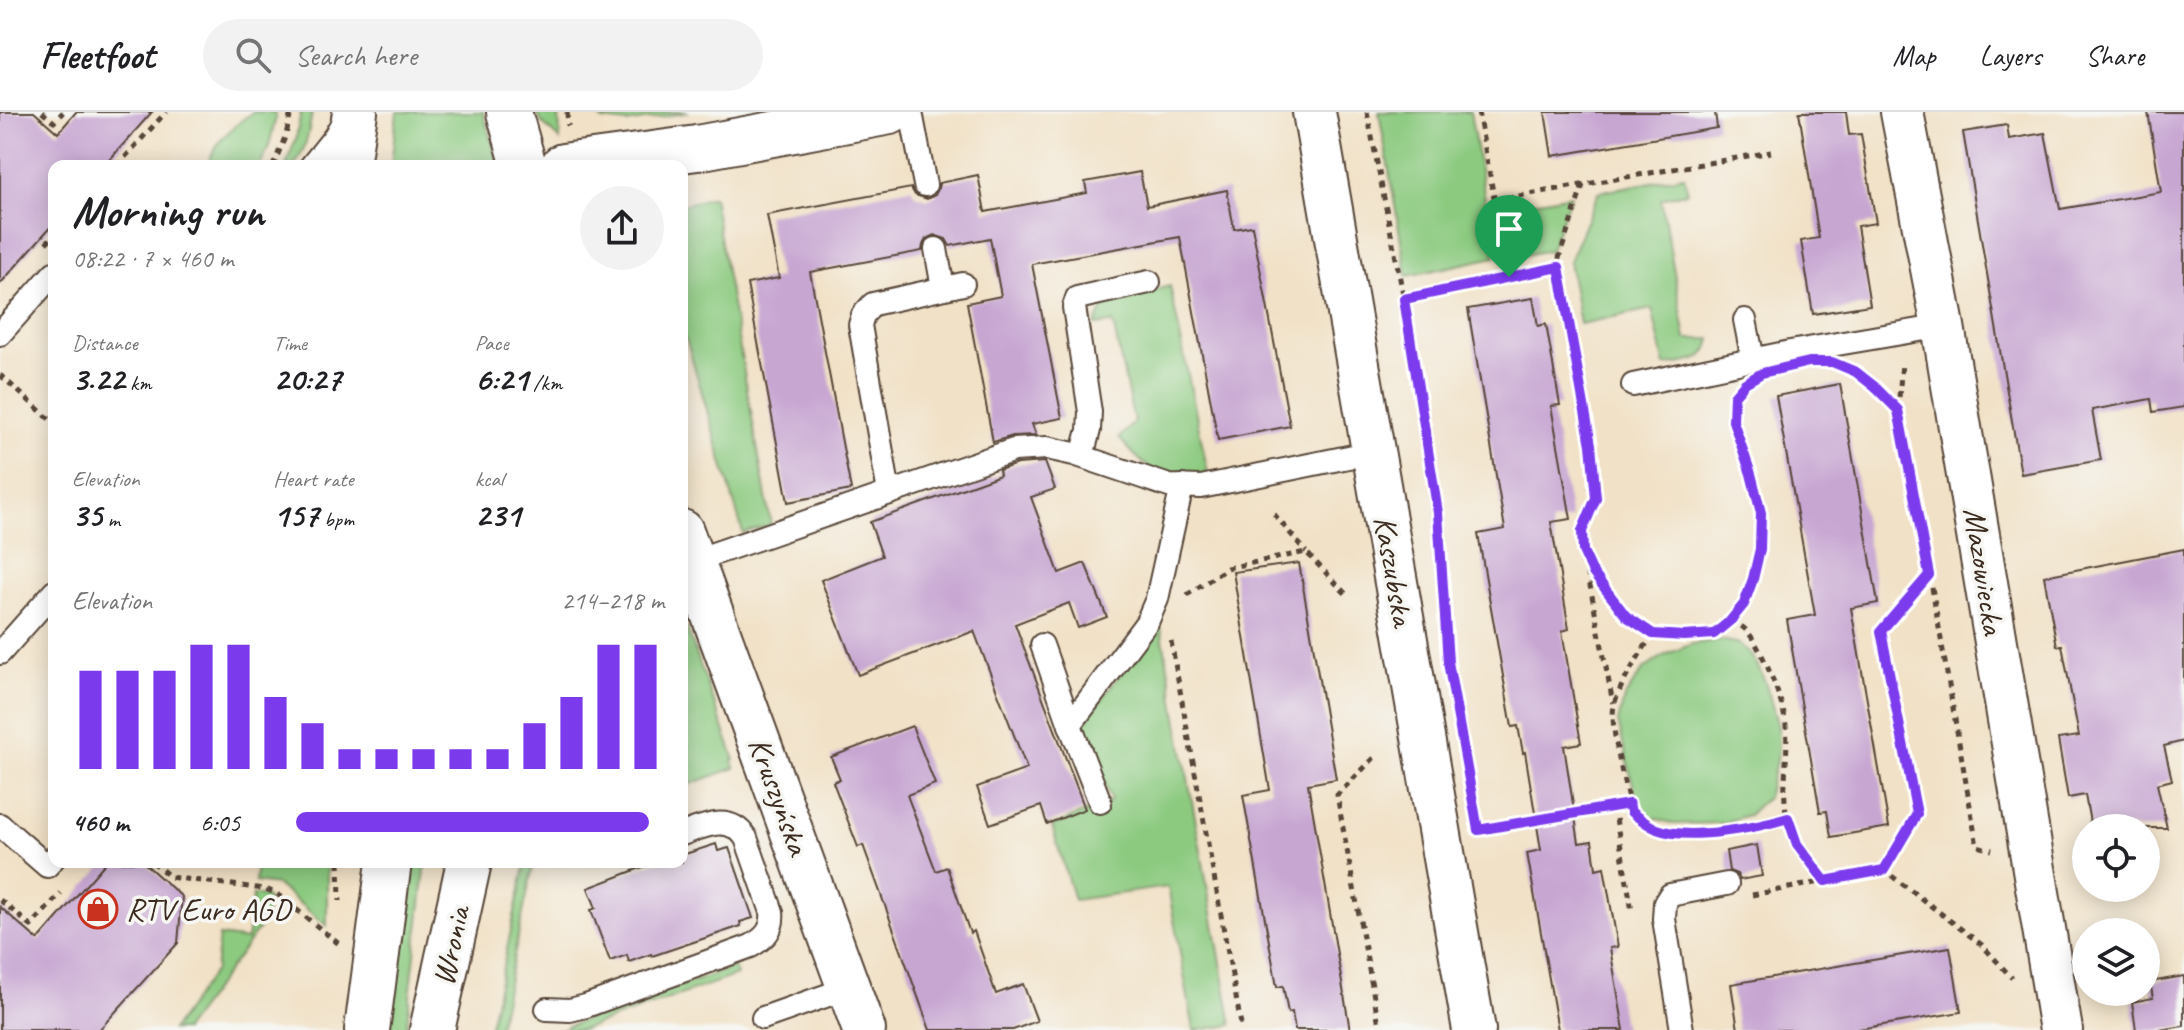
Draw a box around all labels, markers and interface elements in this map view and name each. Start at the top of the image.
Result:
search box [203,19,763,91]
text: Fleetfoot [40,32,155,79]
icon: search [231,33,275,77]
text: Search here [295,36,417,74]
text: Map [1893,38,1936,73]
text: Layers [1980,38,2041,73]
text: Share [2085,38,2144,73]
text: Morning run [72,184,264,239]
button: share [580,186,664,270]
pin [1475,195,1543,277]
icon: arrive [1487,207,1531,251]
text: 08:22 · 7 × 460 m [72,242,233,275]
text: Distance [72,329,138,357]
text: Time [273,329,307,357]
text: Pace [475,329,509,357]
text: 3.22 [72,357,125,400]
text: 20:27 [273,357,341,400]
text: 6:21 [475,357,528,400]
text: km [125,369,151,397]
text: /km [528,369,562,397]
text: Elevation [72,465,140,493]
text: Heart rate [273,465,354,493]
text: kcal [475,465,504,493]
text: 35 [72,493,102,536]
text: 157 [273,493,319,536]
text: 231 [475,493,521,536]
text: m [102,505,120,533]
text: bpm [319,505,354,533]
street label: Mazowiecka [1954,505,2015,639]
street label: Kaszubska [1364,513,1424,632]
text: Elevation [72,584,152,617]
text: 214–218 m [561,584,664,617]
street label: Kruszyńska [739,732,820,862]
text: 460 m [72,806,129,839]
text: 6:05 [200,806,240,839]
map controls [2072,814,2160,1006]
button: locate [2072,814,2160,902]
shop icon: RTV Euro AGD [77,888,119,930]
place label: RTV Euro AGD [126,889,293,930]
street label: Wronia [423,900,480,989]
button: layers [2072,918,2160,1006]

